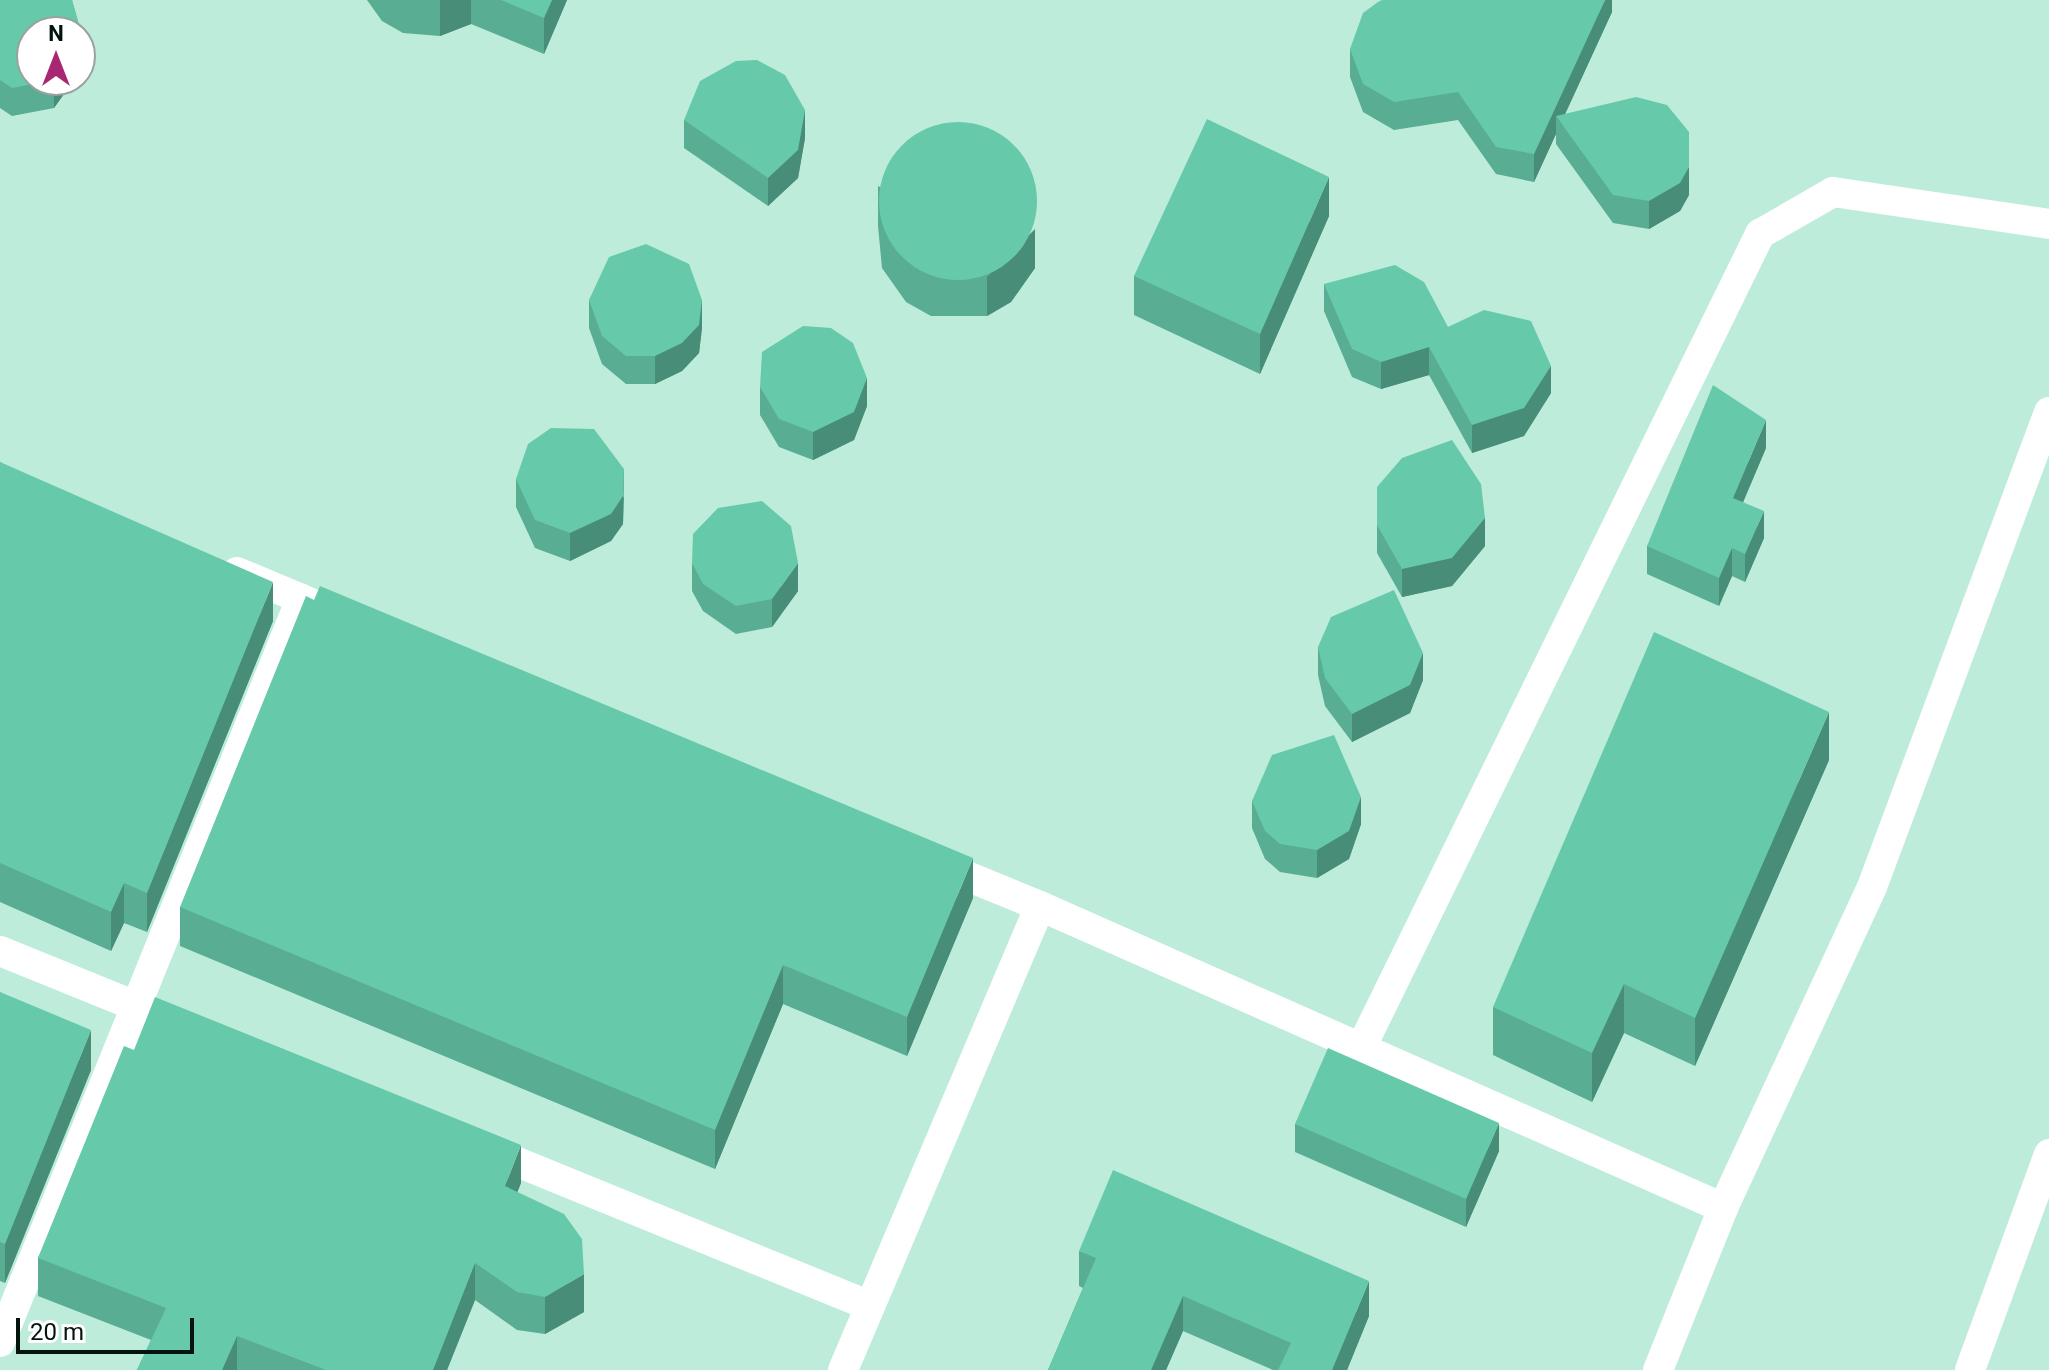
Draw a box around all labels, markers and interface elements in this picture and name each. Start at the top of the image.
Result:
north arrow [16,16,96,96]
text: N [48,21,64,46]
scale bar [20,1302,198,1352]
text: 20 m [30,1318,84,1346]

